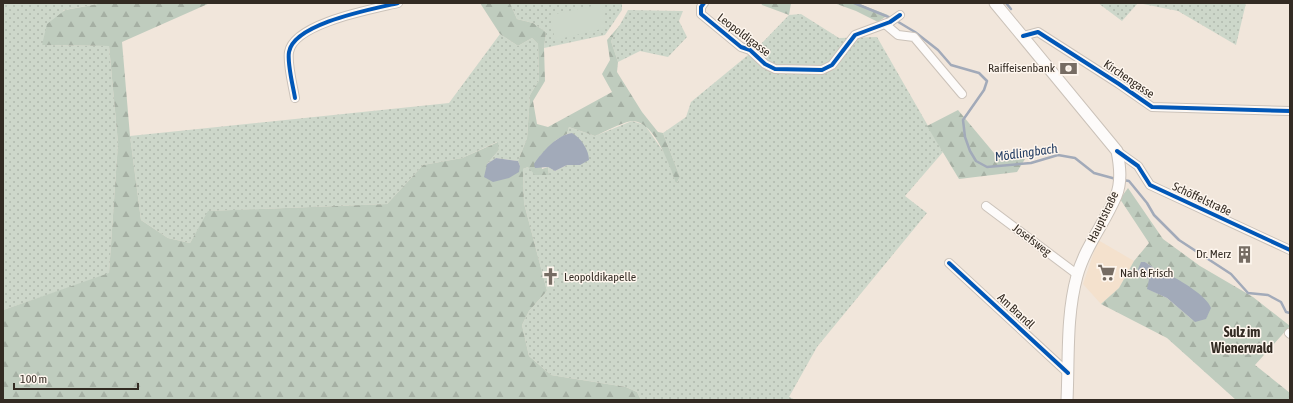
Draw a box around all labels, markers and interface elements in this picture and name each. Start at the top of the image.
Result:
street label: Leopoldigasse [715,10,773,60]
street label: Kirchengasse [1101,57,1157,101]
bank icon: Raiffeisenbank [1058,58,1078,78]
place label: Raiffeisenbank [988,61,1056,75]
water label: Mödlingbach [994,141,1059,164]
street label: Schöffelstraße [1170,179,1234,219]
street label: Hauptstraße [1085,189,1121,245]
street label: Josefsweg [1010,221,1055,259]
building icon: Dr. Merz [1234,244,1254,264]
place label: Dr. Merz [1196,247,1232,261]
supermarket icon: Nah & Frisch [1097,263,1117,283]
place label: Nah & Frisch [1120,266,1173,280]
church icon: Leopoldikapelle [541,267,561,287]
place label: Leopoldikapelle [564,270,636,284]
street label: Am Brandl [995,290,1038,332]
district label: Sulz im Wienerwald [1210,324,1273,356]
scale bar [14,365,138,391]
text: 100 m [20,372,47,386]

